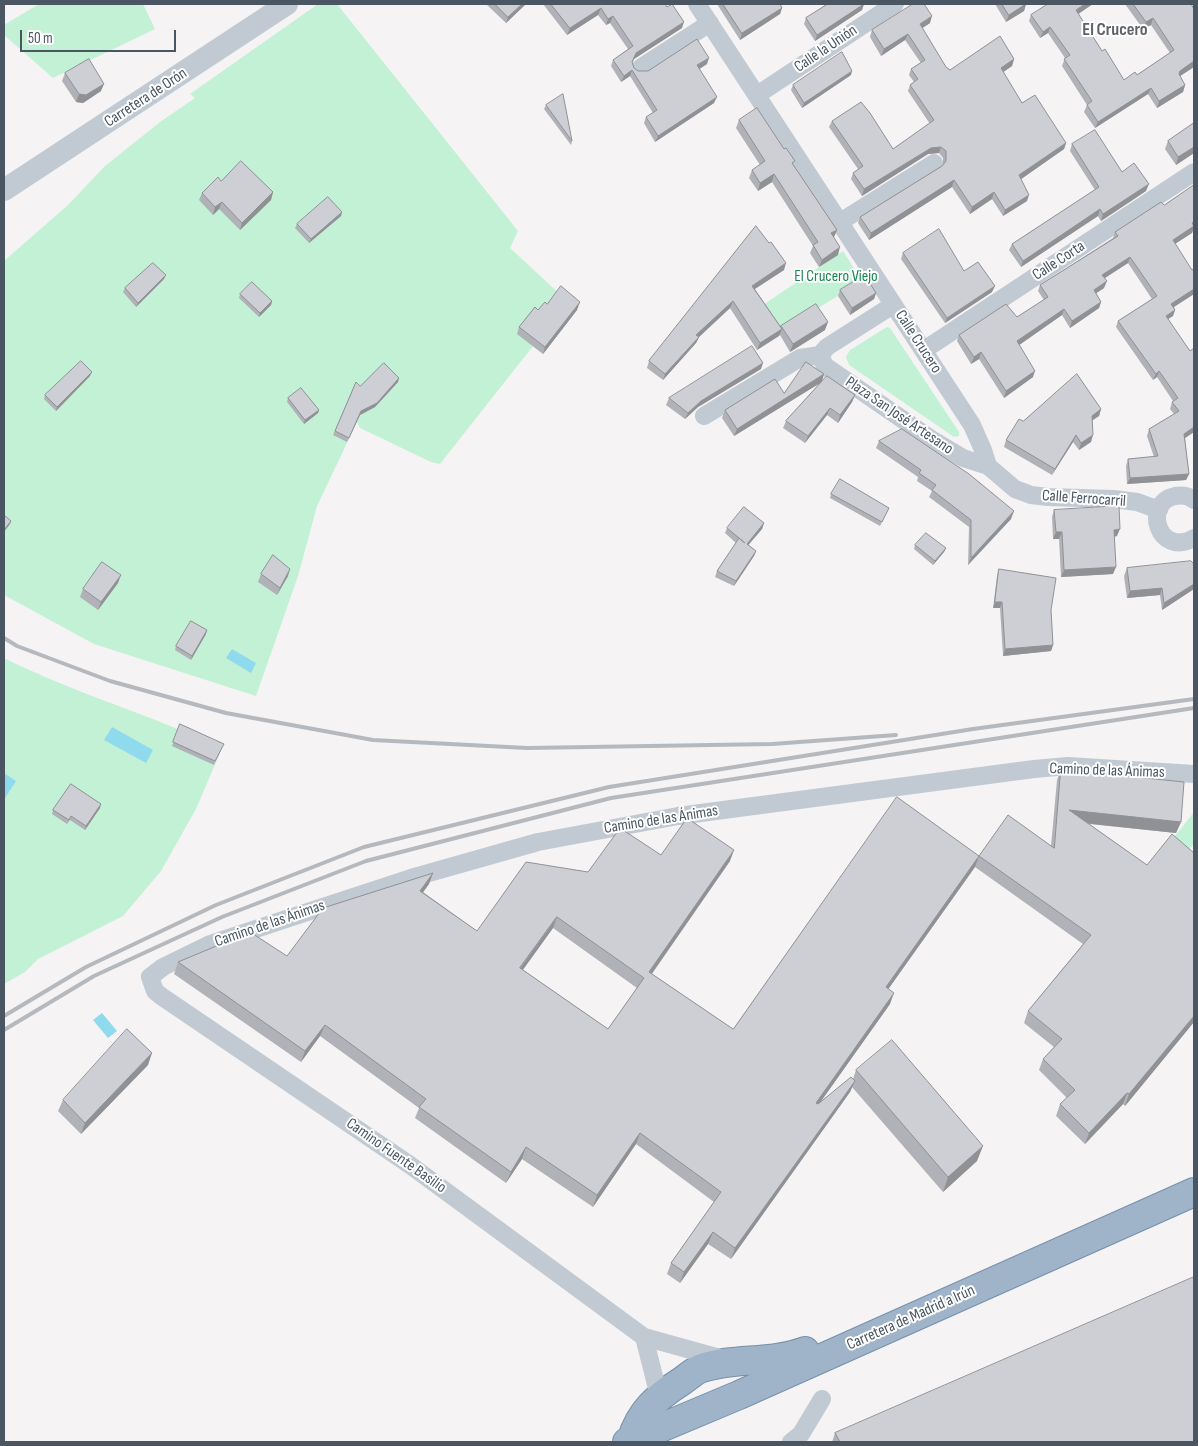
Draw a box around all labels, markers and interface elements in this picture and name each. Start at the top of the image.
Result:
district label: El Crucero [1082,19,1148,41]
scale bar [22,20,179,52]
street label: Calle la Unión [791,21,861,77]
text: 50 m [28,29,53,48]
street label: Carretera de Orón [101,64,191,132]
street label: Calle Corta [1029,237,1089,285]
park label: El Crucero Viejo [794,267,878,287]
street label: Calle Crucero [891,307,945,377]
street label: Plaza San José Artesano [841,373,957,459]
street label: Calle Ferrocarril [1041,486,1127,512]
street label: Camino de las Ánimas [1049,759,1165,783]
street label: Camino de las Ánimas [603,802,719,838]
street label: Camino de las Ánimas [212,896,328,952]
street label: Camino Fuente Basilio [342,1114,450,1198]
street label: Carretera de Madrid a Irún [844,1281,978,1355]

